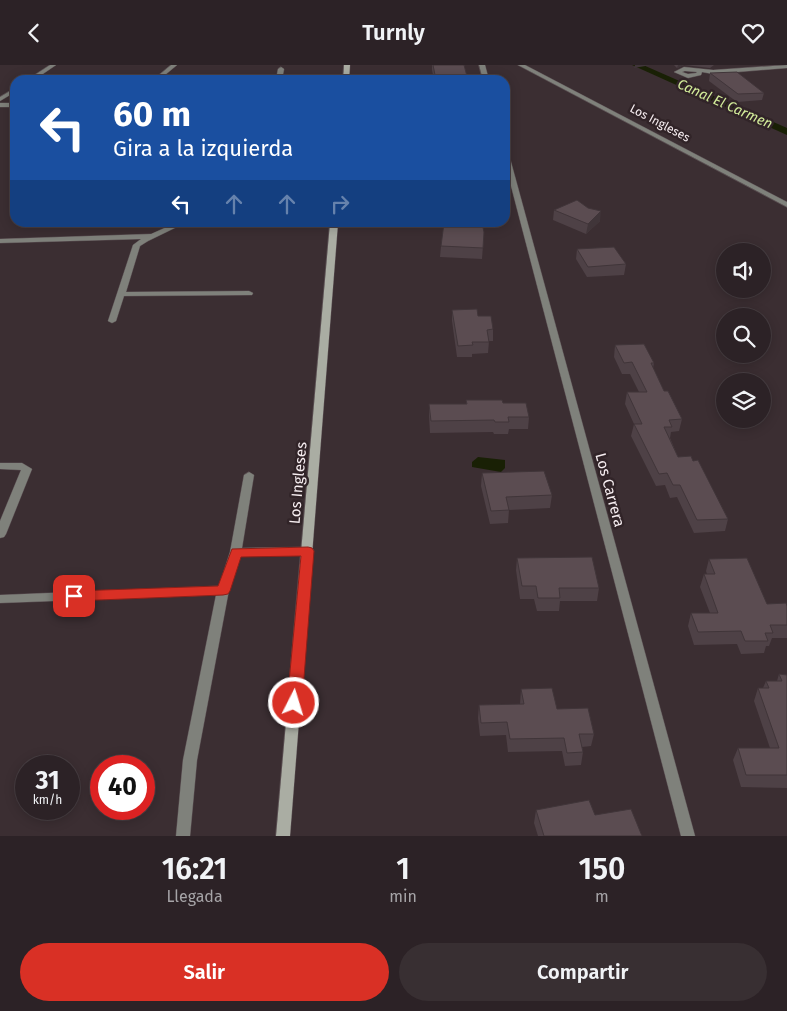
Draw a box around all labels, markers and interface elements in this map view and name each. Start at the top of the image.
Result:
icon: back [20,19,48,47]
text: Turnly [362,19,425,46]
icon: heart [739,19,767,47]
water label: Canal El Carmen [675,75,775,133]
text: 60 m [113,93,191,135]
icon: left [30,95,95,160]
street label: Los Ingleses [628,101,693,145]
text: Gira a la izquierda [113,135,293,162]
icon: left [167,190,195,218]
icon: ahead [220,190,248,218]
icon: ahead [273,190,301,218]
icon: right [326,190,354,218]
map controls [716,243,771,428]
button: sound [716,243,771,298]
button: search [716,308,771,363]
button: layers [716,373,771,428]
street label: Los Ingleses [285,441,311,525]
street label: Los Carrera [591,451,629,529]
pin [53,575,95,617]
icon: arrive [60,582,88,610]
position arrow [267,676,319,728]
speed limit sign: 40 [90,755,155,820]
text: 31 [35,766,60,796]
text: km/h [33,793,62,807]
text: 16:21 [162,851,228,887]
text: 1 [396,851,410,887]
text: 150 [578,851,625,887]
text: Llegada [167,887,223,906]
text: min [389,887,417,906]
text: m [595,887,609,906]
button: Salir [20,943,389,1001]
button: Compartir [399,943,767,1001]

